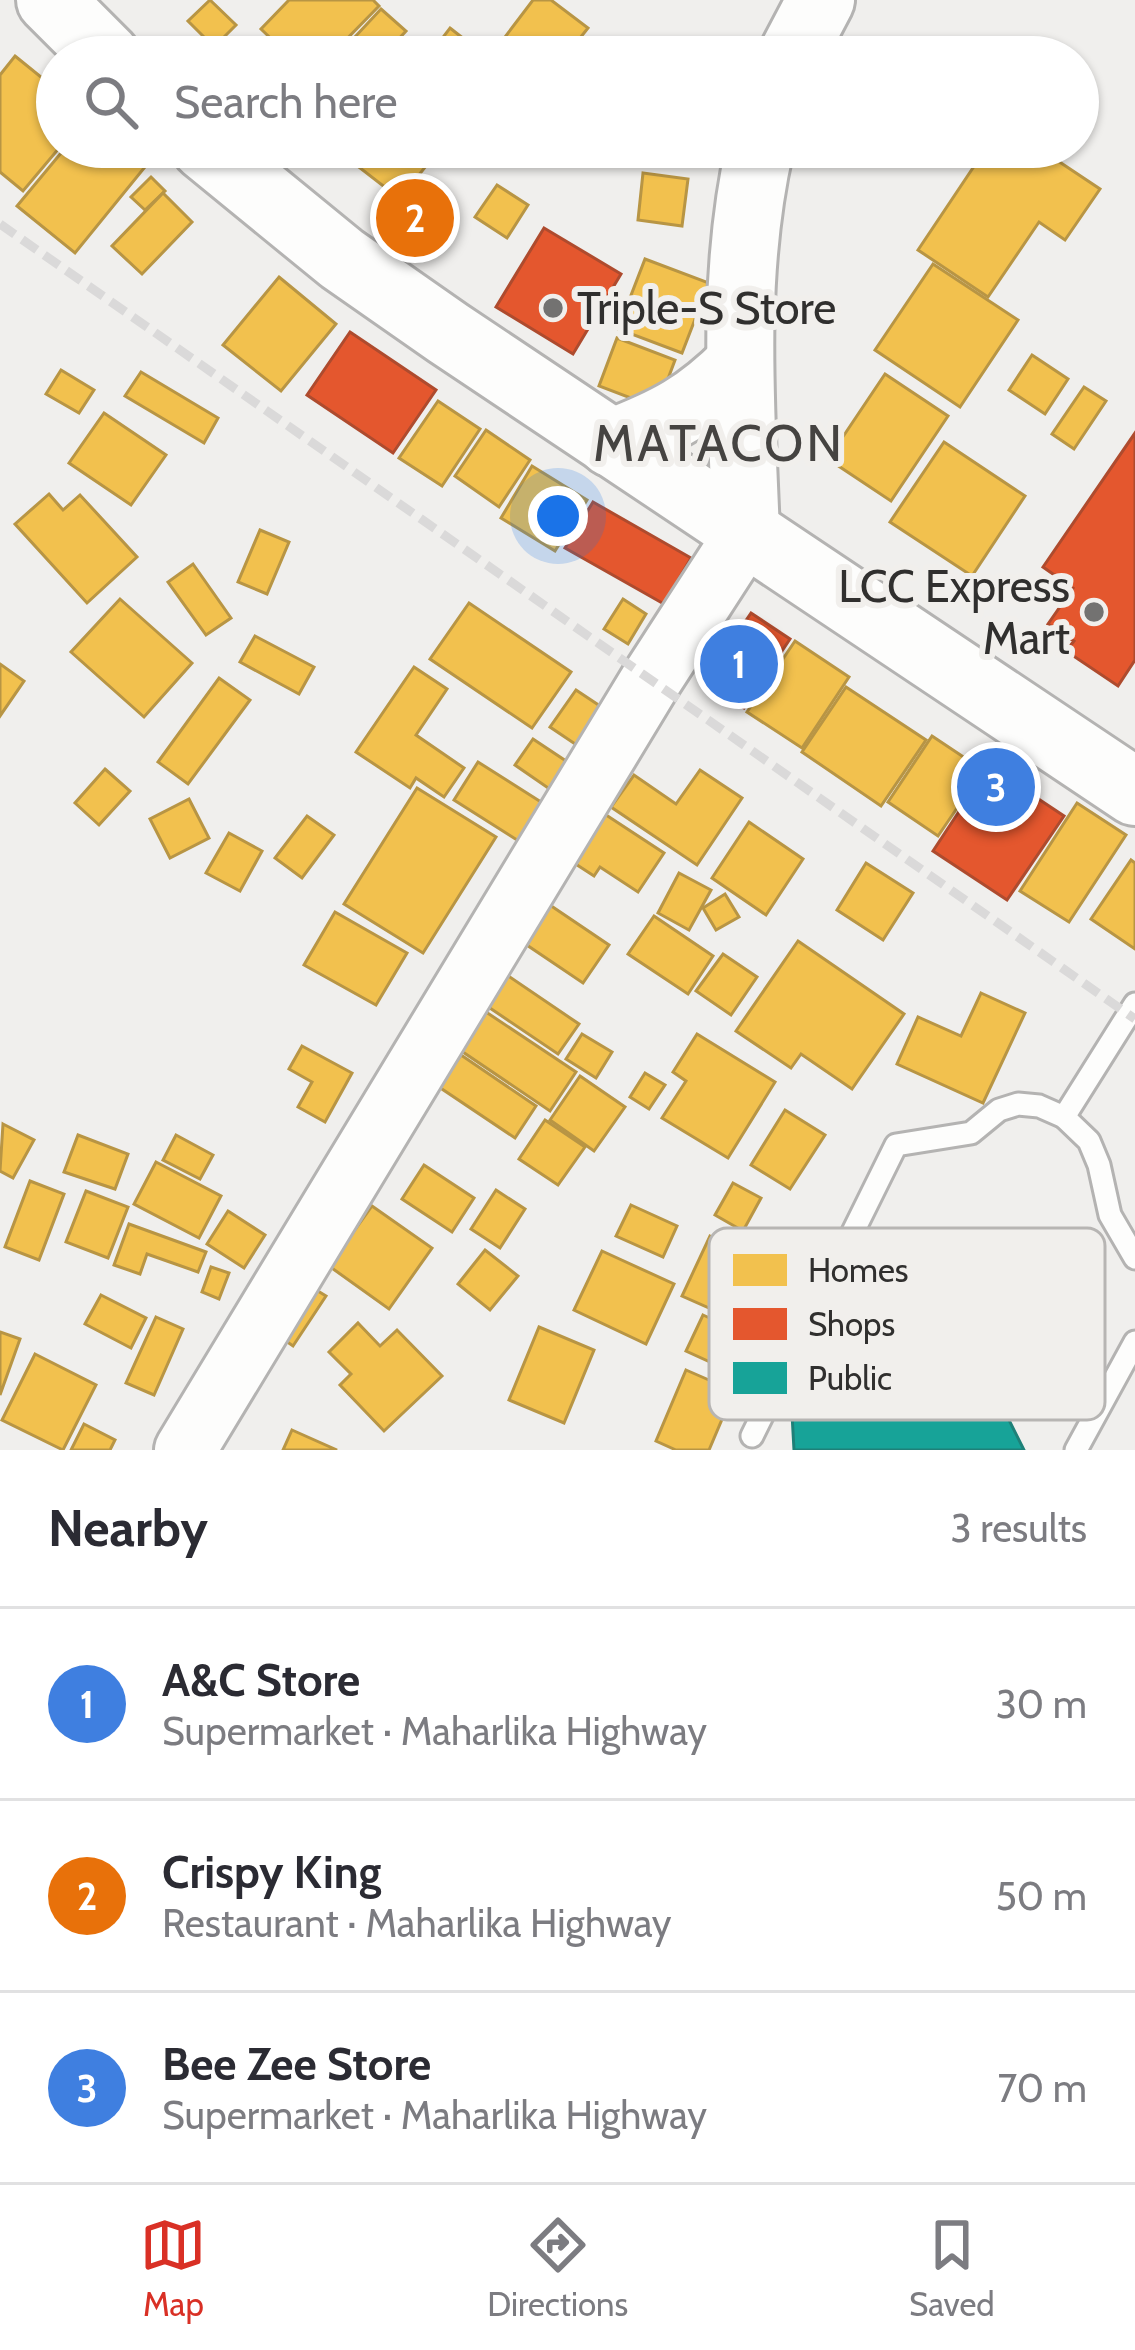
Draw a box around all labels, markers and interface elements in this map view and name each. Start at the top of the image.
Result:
search box [36,36,1099,168]
icon: search [78,69,144,135]
text: Search here [174,75,398,129]
pin: 2 [376,173,454,263]
place label: Triple-S Store [577,281,836,335]
marker: Triple-S Store [540,295,566,321]
district label: MATACON [593,412,845,474]
your location [528,486,588,546]
place label: LCC Express Mart [838,559,1070,665]
marker: LCC Express Mart [1081,599,1107,625]
pin: 1 [700,619,778,709]
pin: 3 [957,742,1035,832]
legend [709,1228,1105,1420]
text: Homes [808,1250,909,1290]
text: Shops [808,1304,895,1344]
text: Public [808,1358,892,1398]
text: Nearby [48,1497,208,1559]
text: 3 results [950,1504,1087,1552]
text: A&C Store [162,1653,360,1707]
text: 1 [80,1680,94,1728]
text: 30 m [996,1680,1087,1728]
text: Supermarket · Maharlika Highway [162,1707,707,1755]
text: Crispy King [162,1845,381,1899]
text: 2 [77,1872,97,1920]
text: 50 m [996,1872,1087,1920]
text: Restaurant · Maharlika Highway [162,1899,671,1947]
text: Bee Zee Store [162,2037,431,2091]
text: 3 [76,2064,98,2112]
text: 70 m [998,2064,1087,2112]
text: Supermarket · Maharlika Highway [162,2091,707,2139]
tab: Map [140,2212,206,2324]
tab: Directions [487,2212,628,2324]
tab: Saved [909,2212,995,2324]

